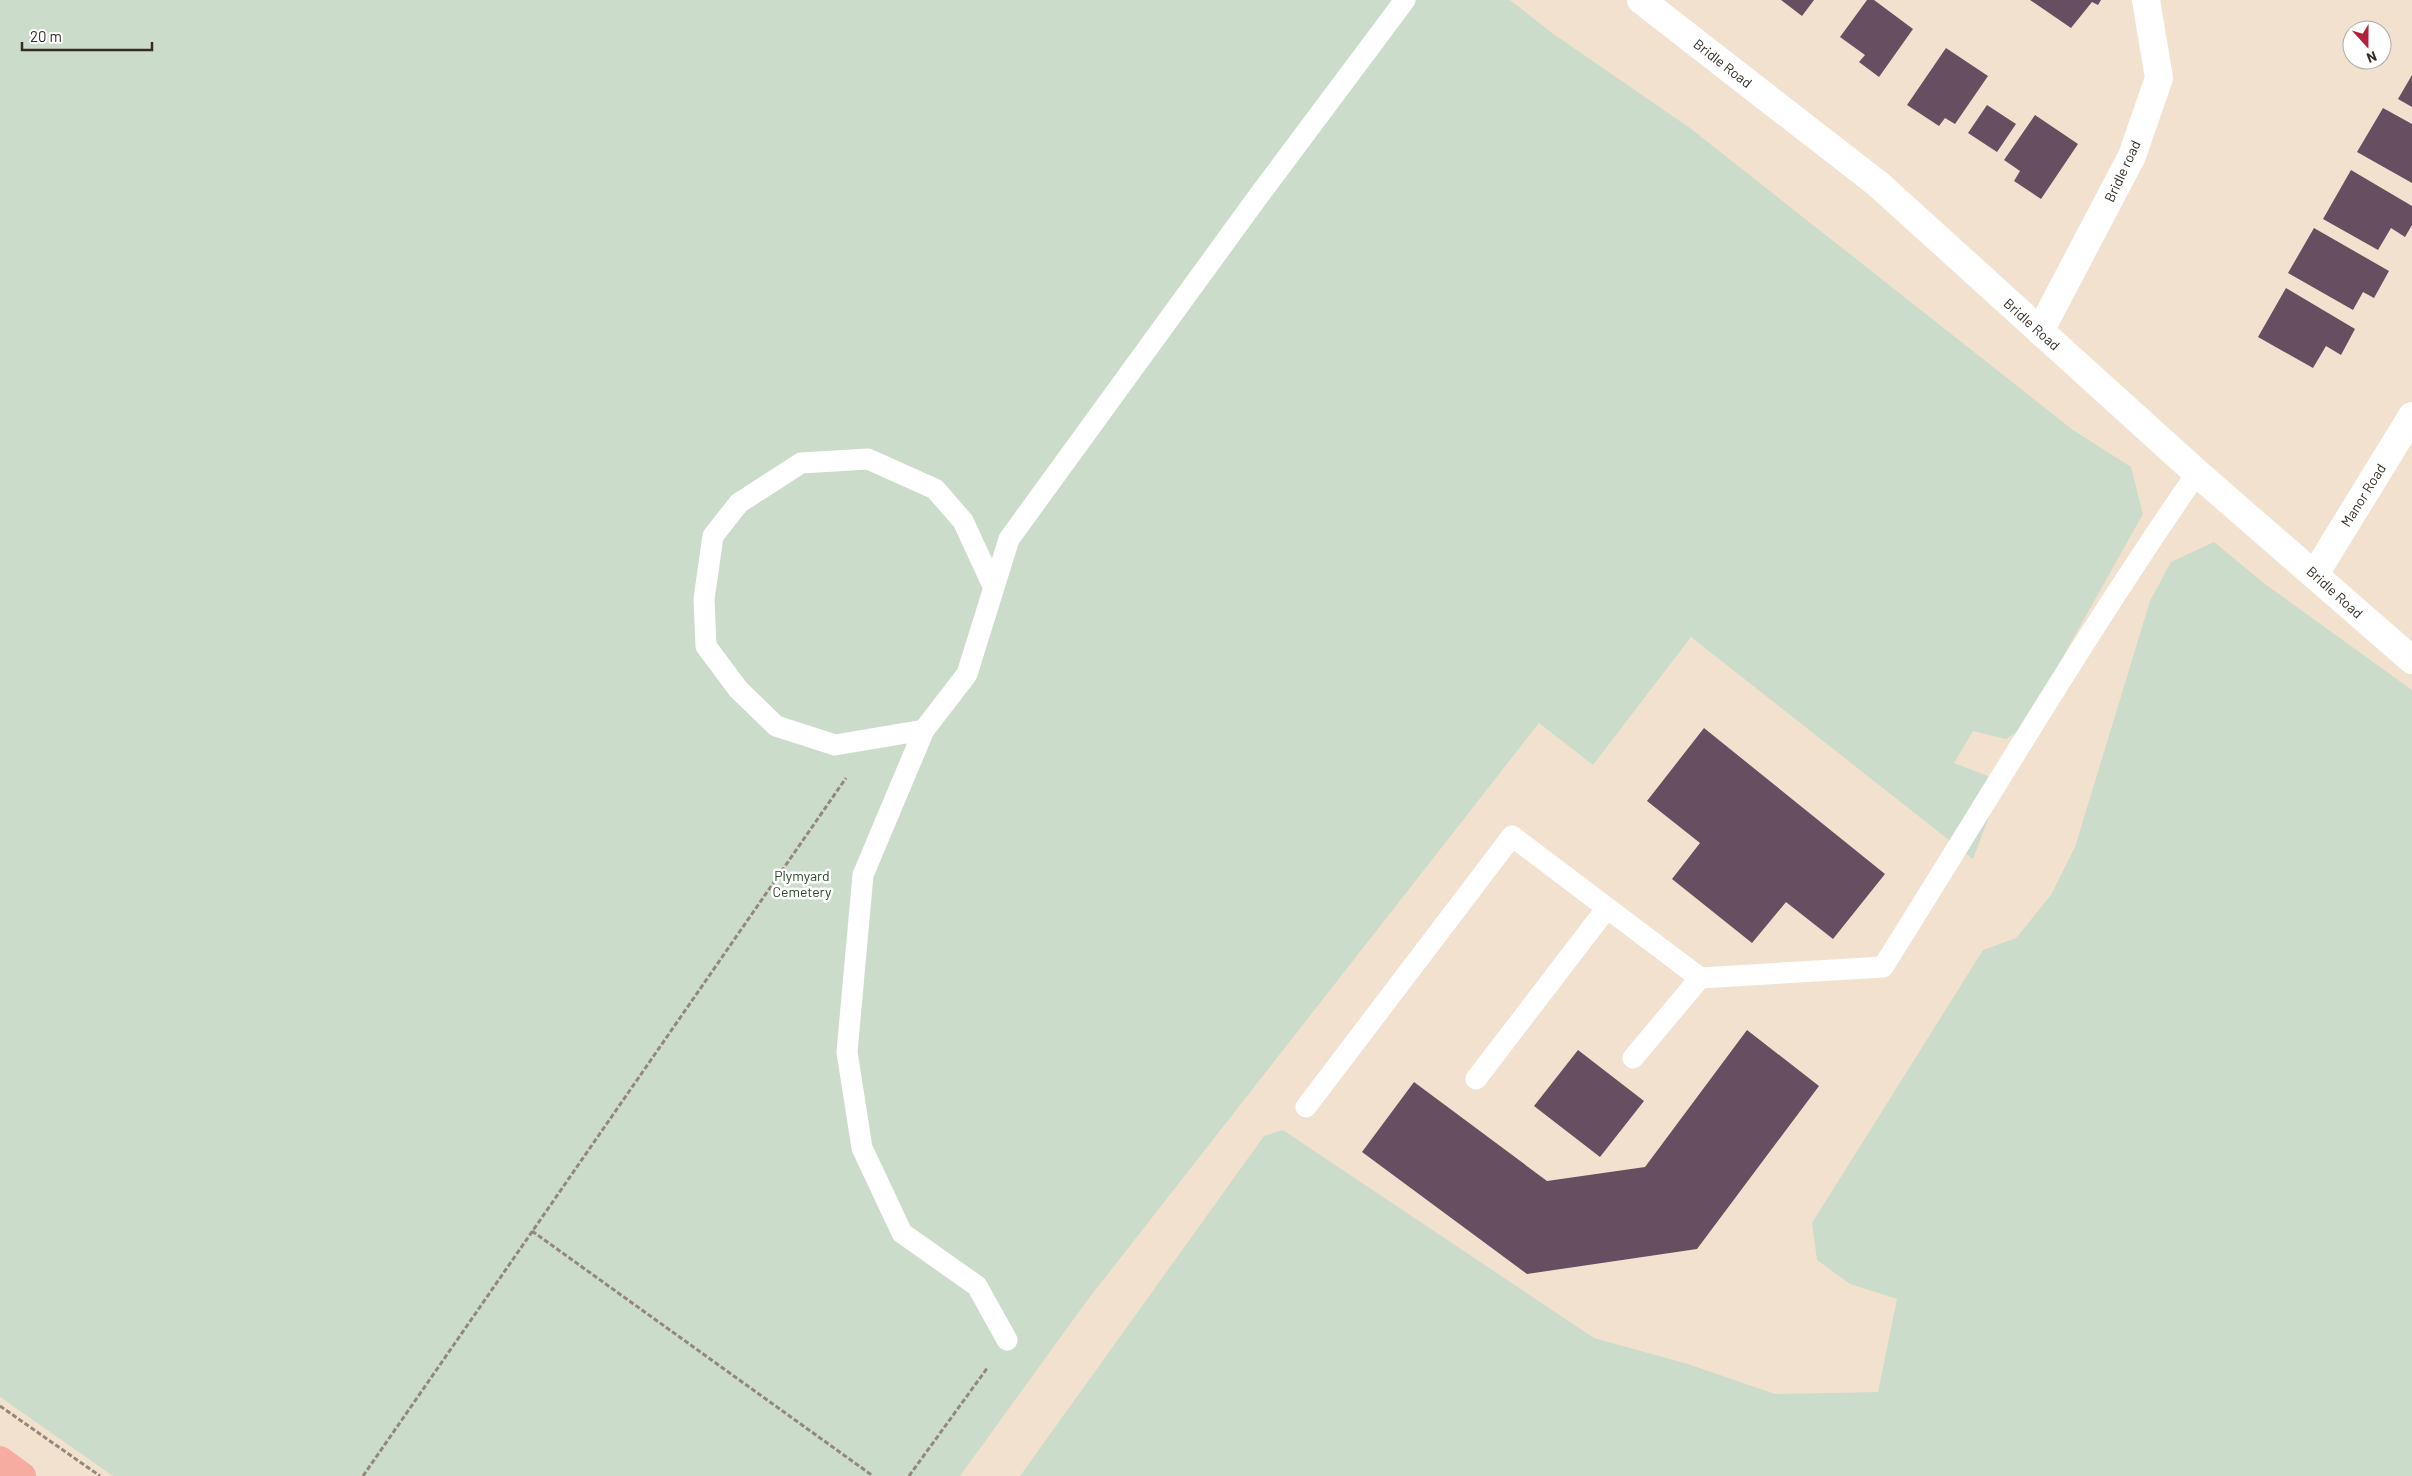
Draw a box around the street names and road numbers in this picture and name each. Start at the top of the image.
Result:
street label: Bridle Road [1690,35,1756,91]
street label: Bridle road [2100,137,2144,205]
street label: Bridle Road [2000,294,2064,354]
street label: Manor Road [2337,460,2389,530]
street label: Bridle Road [2303,562,2367,622]

